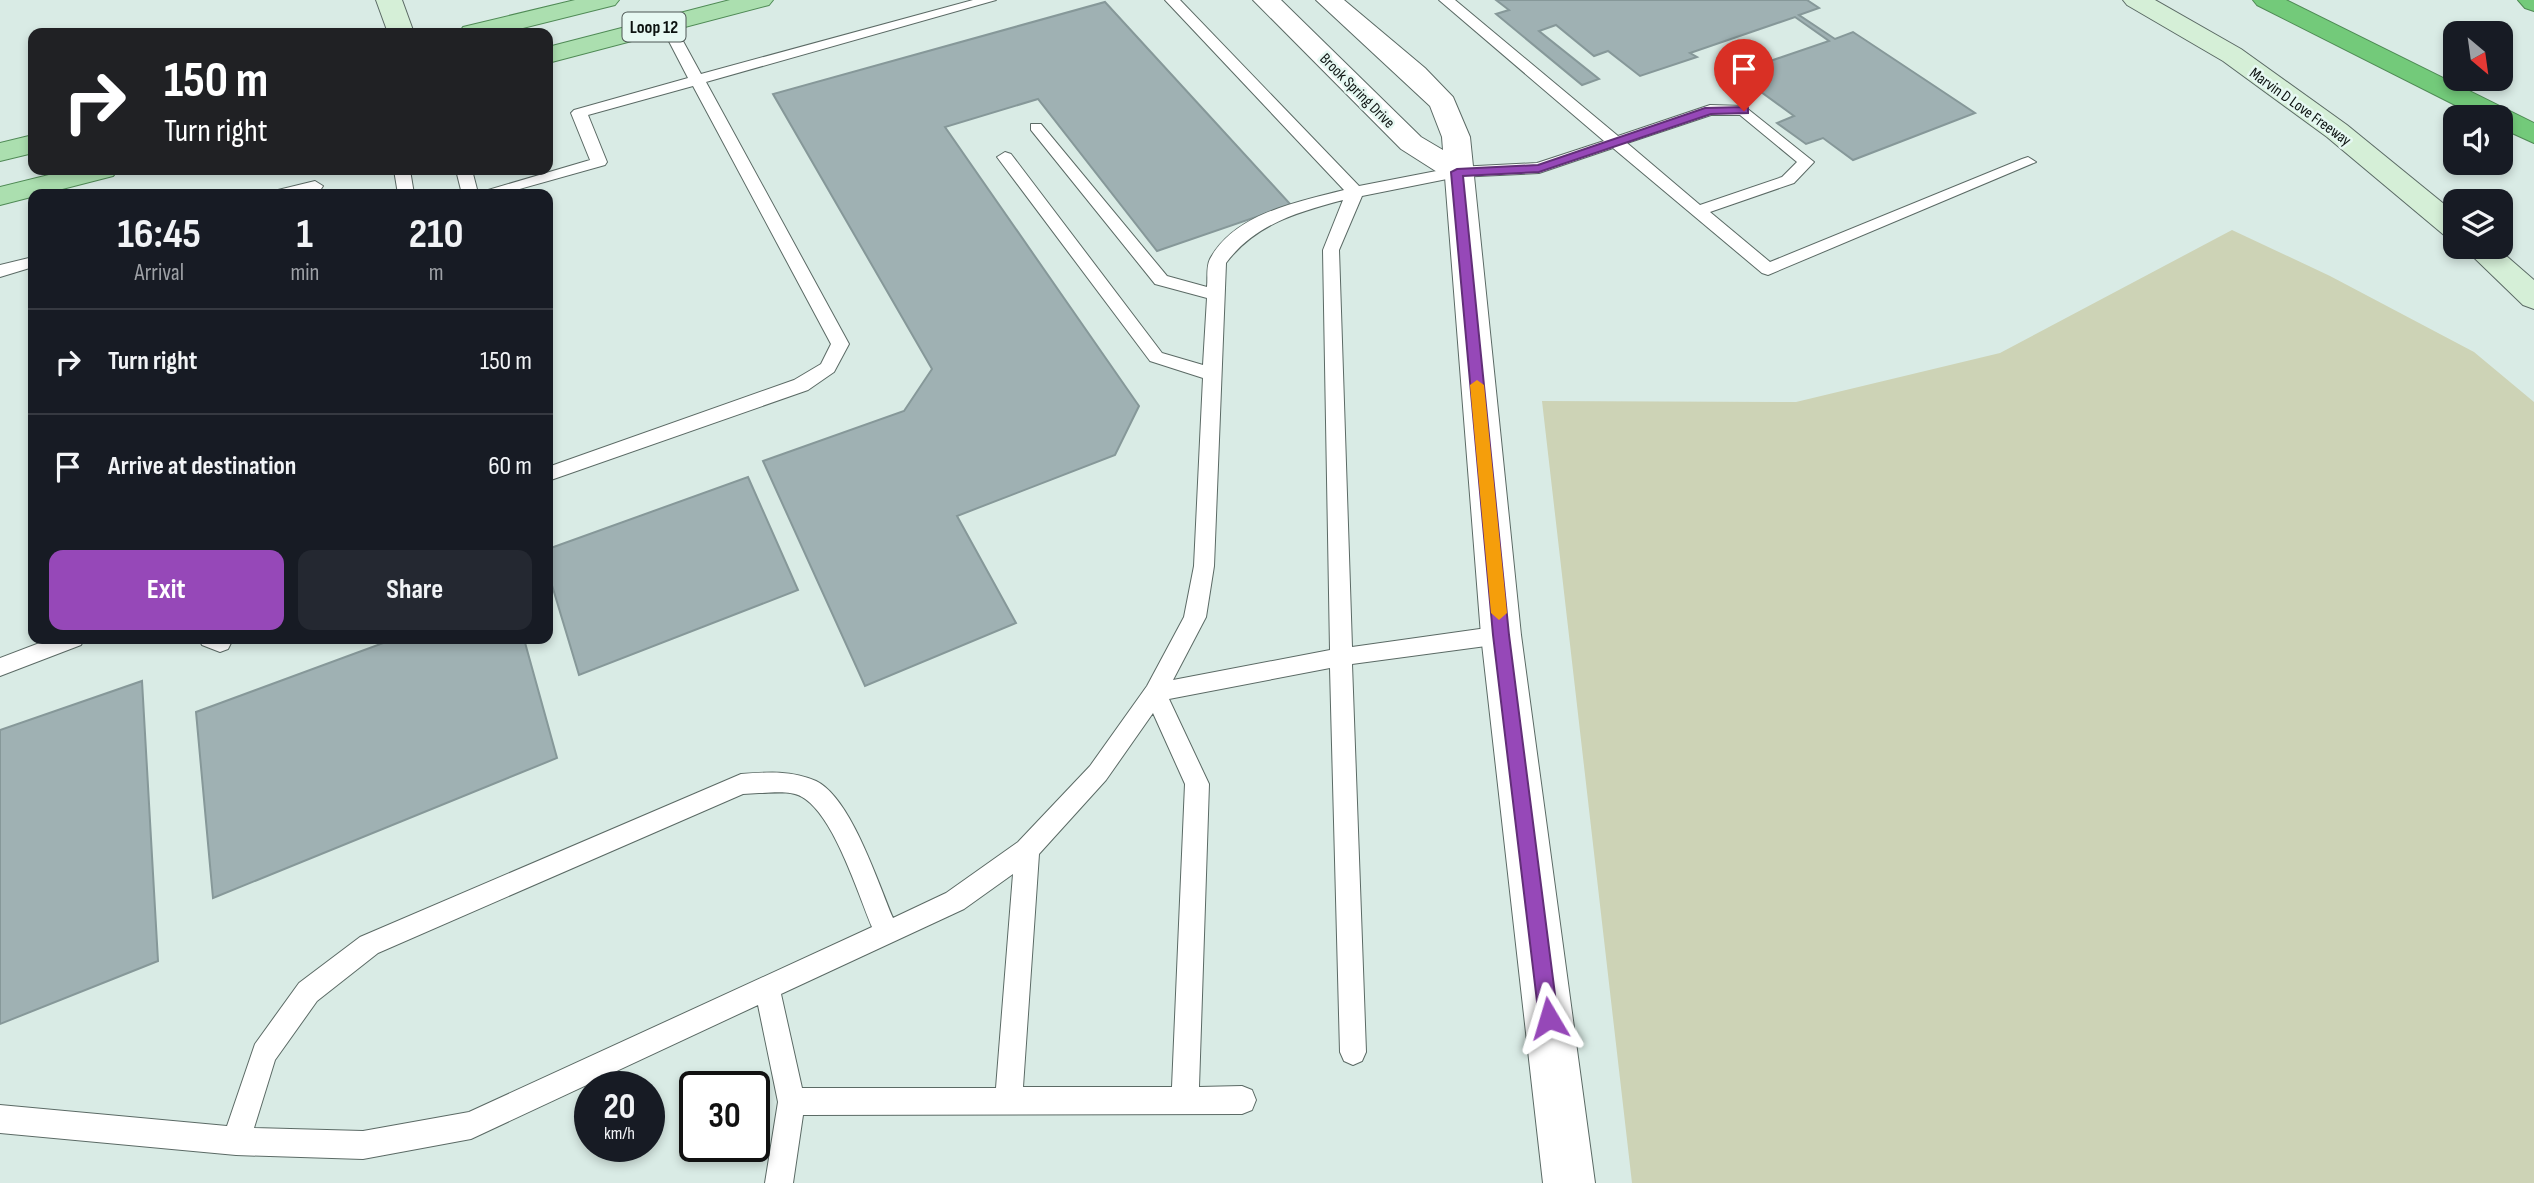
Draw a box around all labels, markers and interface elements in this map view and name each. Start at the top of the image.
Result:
road number: Loop 12 [622,12,686,42]
north arrow [2443,21,2513,91]
map controls [2443,21,2513,259]
pin [1714,39,1774,111]
street label: Brook Spring Drive [1316,50,1398,132]
icon: arrive [1725,50,1763,88]
text: 150 m [164,52,268,111]
icon: right [49,56,140,147]
street label: Marvin D Love Freeway [2246,64,2355,150]
button: sound [2443,105,2513,175]
text: Turn right [164,112,268,151]
button: layers [2443,189,2513,259]
text: 16:45 [117,209,201,260]
text: 1 [297,209,313,260]
text: 210 [409,209,464,260]
text: Arrival [134,259,184,287]
text: min [290,259,319,287]
text: m [429,259,444,287]
icon: right [49,343,87,381]
text: Turn right [108,346,197,377]
text: 150 m [480,346,532,377]
icon: arrive [49,448,87,486]
text: Arrive at destination [108,451,296,482]
text: 60 m [488,451,532,482]
button: Exit [49,550,284,630]
button: Share [298,550,532,630]
position arrow [1512,981,1586,1055]
speed limit sign: 30 [679,1071,770,1162]
text: 20 [604,1086,636,1129]
text: km/h [604,1123,635,1144]

